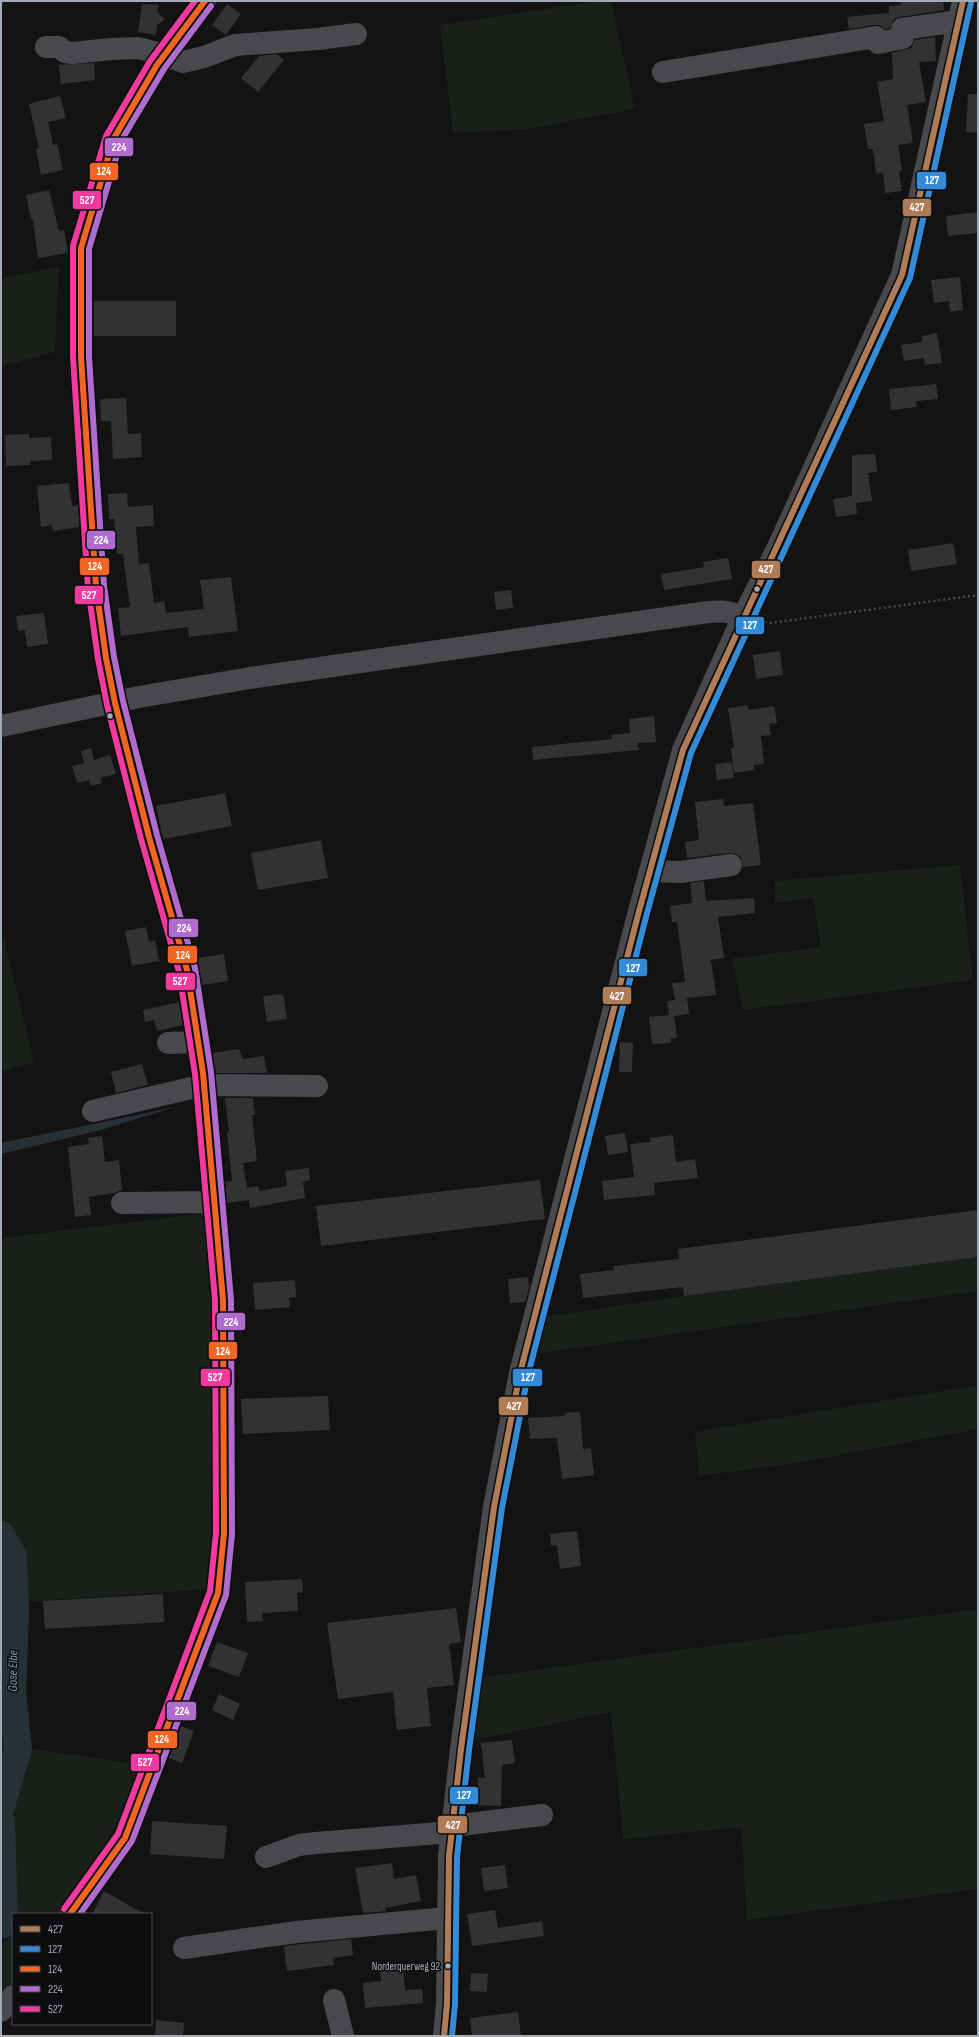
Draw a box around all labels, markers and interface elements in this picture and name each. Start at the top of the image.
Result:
line badge: 224 [104,137,134,157]
text: 224 [112,141,126,154]
line badge: 124 [89,162,119,181]
text: 124 [97,165,111,178]
line badge: 127 [916,171,947,190]
text: 127 [925,174,939,187]
line badge: 527 [72,190,102,210]
text: 527 [80,194,94,207]
line badge: 427 [902,198,932,217]
text: 427 [910,201,925,214]
line badge: 224 [86,530,116,550]
text: 224 [94,534,108,547]
line badge: 124 [79,557,110,576]
text: 124 [88,560,102,573]
line badge: 427 [751,560,781,579]
text: 427 [759,563,774,576]
unlabelled marker [752,584,762,594]
line badge: 527 [74,585,104,605]
text: 527 [82,589,96,602]
line badge: 127 [735,616,765,635]
text: 127 [743,619,757,632]
unlabelled marker [105,711,115,721]
line badge: 224 [168,918,199,938]
text: 224 [177,922,191,935]
line badge: 124 [167,945,198,964]
text: 124 [176,949,190,962]
line badge: 127 [618,958,648,977]
text: 127 [626,962,640,975]
line badge: 527 [165,972,196,991]
text: 527 [173,975,187,988]
line badge: 427 [602,986,632,1005]
text: 427 [610,990,625,1003]
line badge: 224 [216,1312,246,1331]
text: 224 [224,1316,238,1329]
line badge: 124 [208,1341,238,1360]
text: 124 [216,1345,230,1358]
line badge: 527 [200,1368,231,1387]
line badge: 127 [512,1368,543,1387]
text: 527 [208,1371,222,1384]
text: 127 [521,1371,535,1384]
line badge: 427 [498,1396,529,1416]
text: 427 [507,1400,522,1413]
water label: Gose Elbe [5,1650,21,1692]
line badge: 224 [166,1701,197,1721]
text: 224 [175,1705,189,1718]
line badge: 124 [147,1730,178,1749]
text: 124 [155,1733,169,1746]
line badge: 527 [130,1753,160,1772]
text: 527 [138,1756,152,1769]
line badge: 127 [449,1786,479,1805]
text: 127 [457,1789,471,1802]
line badge: 427 [437,1815,468,1834]
text: 427 [446,1819,461,1832]
legend [12,1913,152,2025]
text: 427 [48,1922,63,1937]
text: 127 [48,1942,62,1957]
place label: Norderquerweg 92 [372,1960,440,1973]
marker: Norderquerweg 92 [443,1961,453,1971]
text: 124 [48,1962,62,1977]
text: 224 [48,1982,63,1997]
text: 527 [48,2002,63,2017]

